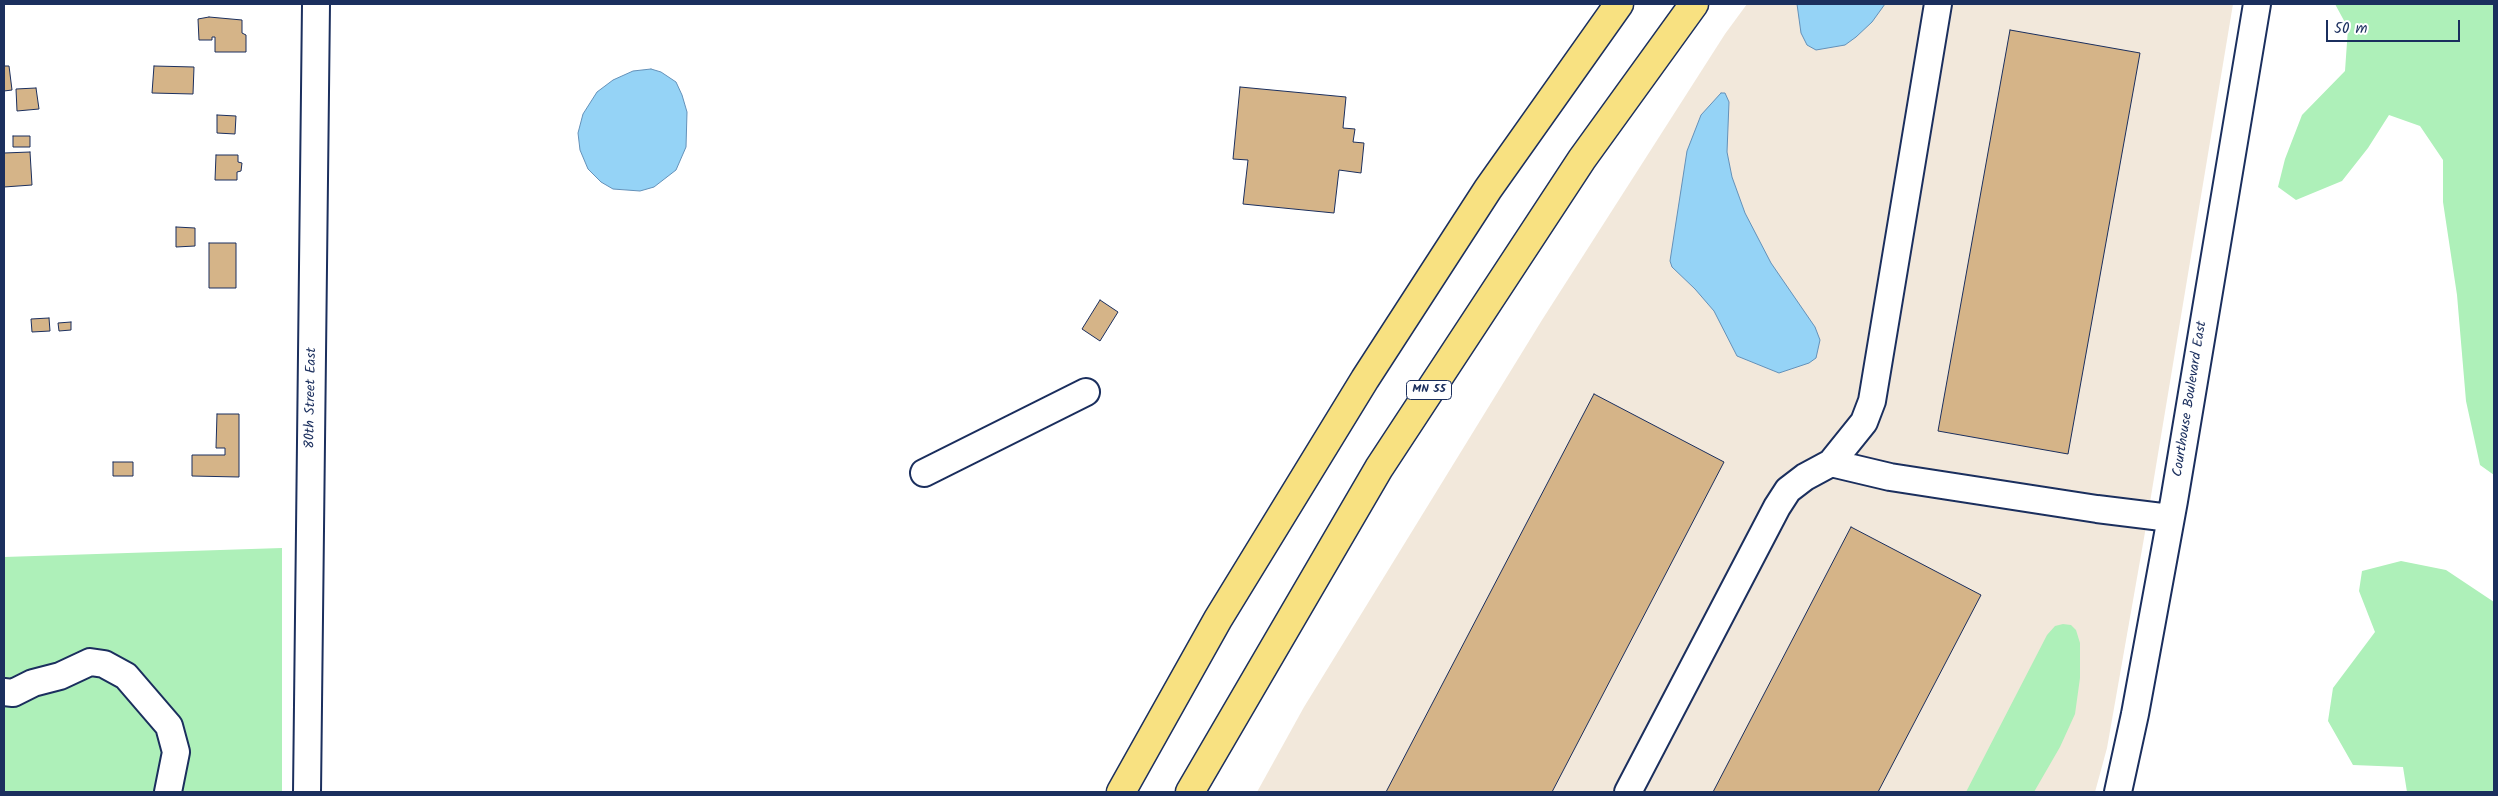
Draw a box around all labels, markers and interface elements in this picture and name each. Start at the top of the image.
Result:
scale bar [2328,10,2462,42]
text: 50 m [2334,17,2368,41]
street label: Courthouse Boulevard East [2170,320,2212,478]
street label: 80th Street East [303,347,321,449]
road number: MN 55 [1406,380,1452,400]

